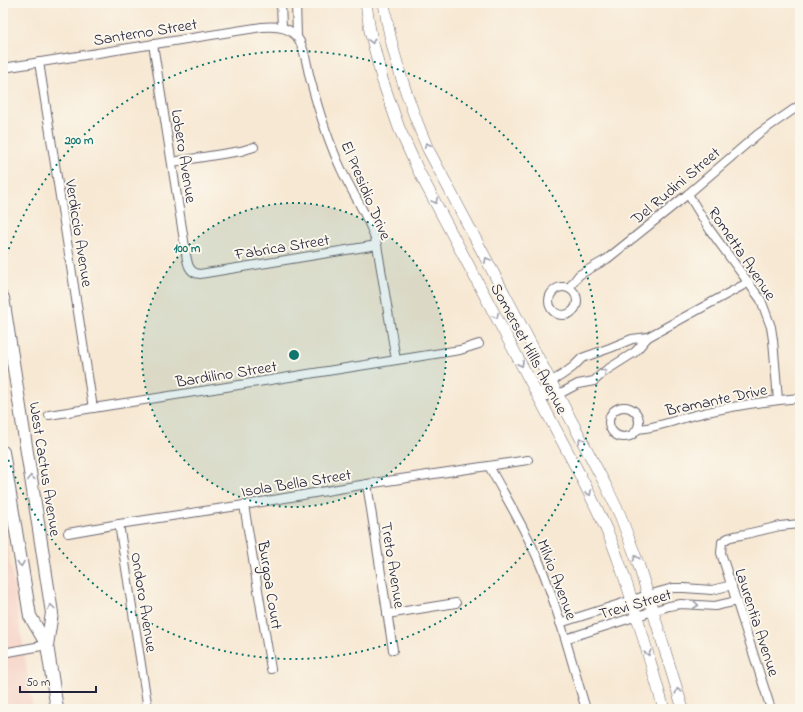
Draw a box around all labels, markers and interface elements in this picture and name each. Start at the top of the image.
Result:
street label: Santerno Street [92,13,200,53]
one-way arrow [368,38,376,45]
street label: Lobero Avenue [164,108,202,206]
text: 200 m [64,132,94,150]
street label: El Presidio Drive [334,138,397,245]
street label: Del Rudini Street [625,141,727,232]
one-way arrow [424,142,432,149]
street label: Verdiccio Avenue [58,177,99,290]
one-way arrow [430,197,437,204]
street label: Rometta Avenue [701,203,782,306]
street label: Fabrica Street [232,229,332,267]
text: 100 m [174,240,201,258]
one-way arrow [484,257,491,265]
street label: Somerset Hills Avenue [484,279,573,419]
one-way arrow [491,312,498,319]
centre of rings [287,348,301,362]
street label: Bardilino Street [173,355,279,395]
one-way arrow [517,360,524,368]
one-way arrow [600,370,607,377]
street label: Bramante Drive [662,378,770,424]
street label: West Cactus Avenue [22,400,67,539]
one-way arrow [579,437,586,444]
street label: Isola Bella Street [239,463,354,505]
one-way arrow [27,475,36,481]
one-way arrow [584,489,592,496]
street label: Treto Avenue [373,521,411,611]
street label: Milvio Avenue [530,536,583,624]
street label: Burgoa Court [250,538,288,632]
street label: Ondoro Avenue [123,551,163,655]
one-way arrow [633,554,641,561]
one-way arrow [16,561,25,567]
street label: Laurentia Avenue [727,565,785,681]
street label: Trevi Street [596,583,675,627]
one-way arrow [693,600,699,609]
one-way arrow [46,604,55,610]
one-way arrow [643,650,652,657]
scale bar [20,668,96,694]
text: 50 m [26,674,50,692]
one-way arrow [674,688,683,695]

